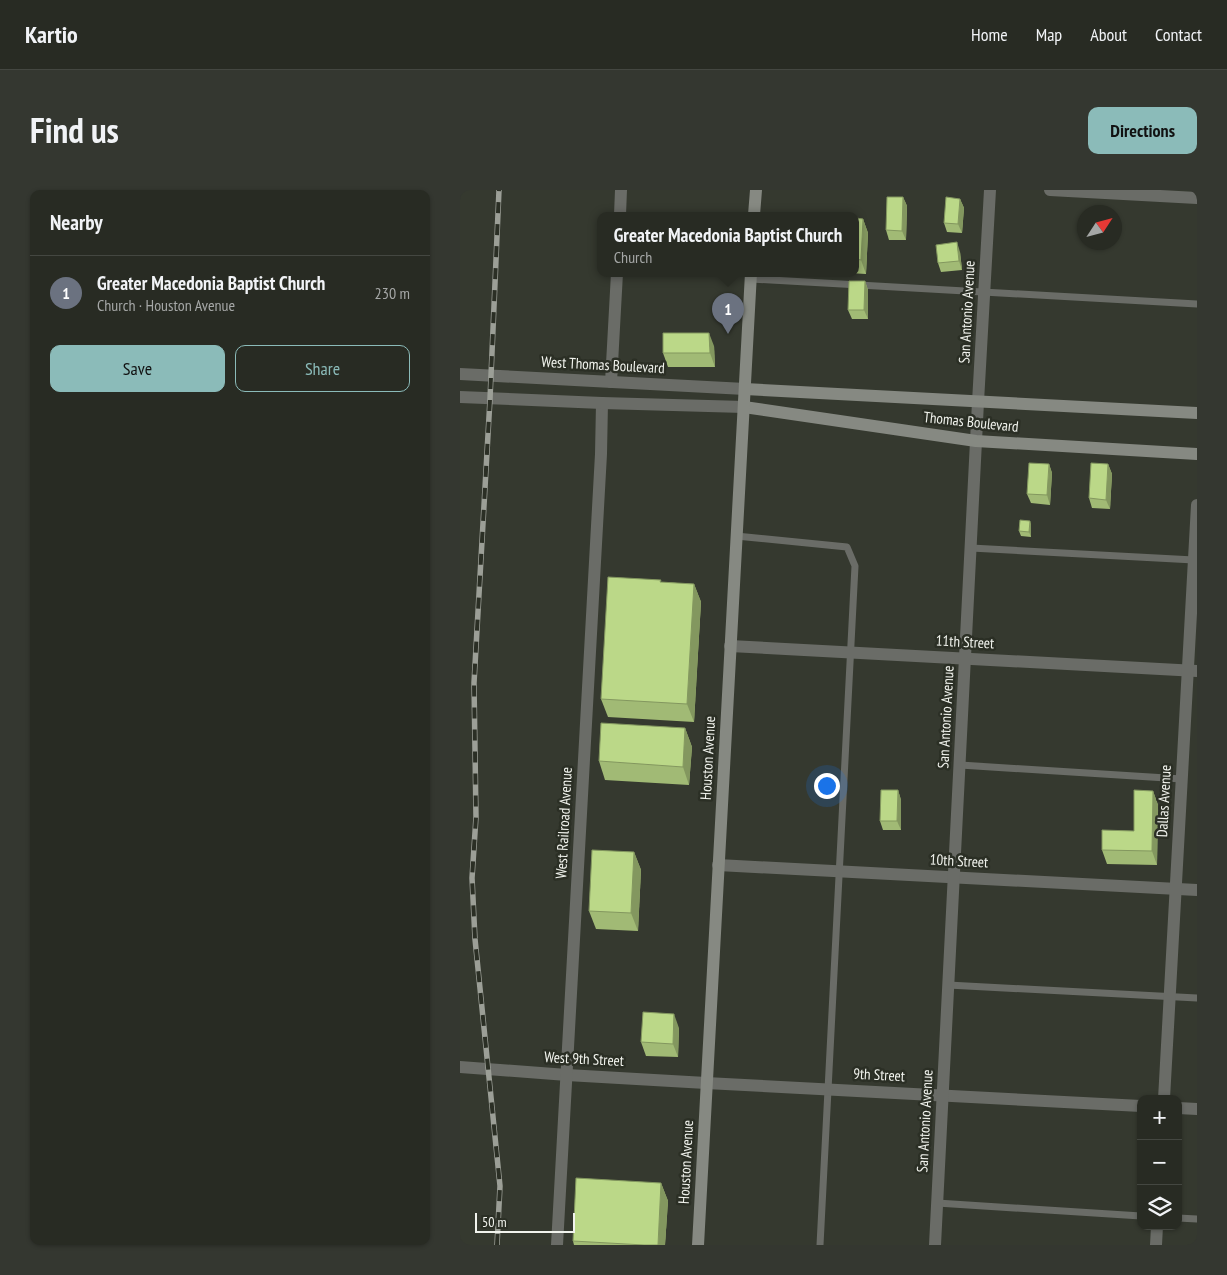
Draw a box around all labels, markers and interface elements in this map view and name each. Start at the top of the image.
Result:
text: Kartio [25,19,78,50]
text: Home [971,23,1008,46]
text: Map [1036,23,1062,46]
text: About [1090,23,1127,46]
text: Contact [1155,23,1202,46]
text: Find us [30,107,119,153]
button: Directions [1088,107,1197,154]
north arrow [1077,205,1122,250]
text: Nearby [50,209,103,236]
popup [597,212,859,277]
text: Greater Macedonia Baptist Church [614,223,842,247]
text: Church [614,247,652,267]
street label: San Antonio Avenue [954,260,979,364]
text: Greater Macedonia Baptist Church [97,271,325,295]
text: 1 [62,283,70,303]
text: 230 m [375,283,410,303]
pin: 1 [712,293,744,334]
text: Church · Houston Avenue [97,295,235,315]
button: Save [50,345,225,392]
button: Share [235,345,410,392]
street label: West Thomas Boulevard [541,352,665,377]
street label: Thomas Boulevard [922,407,1020,436]
street label: 11th Street [935,630,995,653]
street label: San Antonio Avenue [933,665,958,769]
street label: Houston Avenue [696,716,719,800]
street label: Dallas Avenue [1152,764,1175,838]
street label: West Railroad Avenue [551,767,576,879]
your location [814,773,840,799]
street label: 10th Street [929,849,989,872]
street label: West 9th Street [544,1047,624,1070]
street label: 9th Street [853,1064,905,1085]
street label: San Antonio Avenue [912,1069,937,1173]
map controls [1137,1095,1182,1230]
button: + [1137,1095,1182,1140]
street label: Houston Avenue [674,1120,697,1204]
button: − [1137,1140,1182,1185]
button: layers [1137,1185,1182,1230]
scale bar [475,1210,575,1233]
text: 50 m [482,1213,507,1231]

